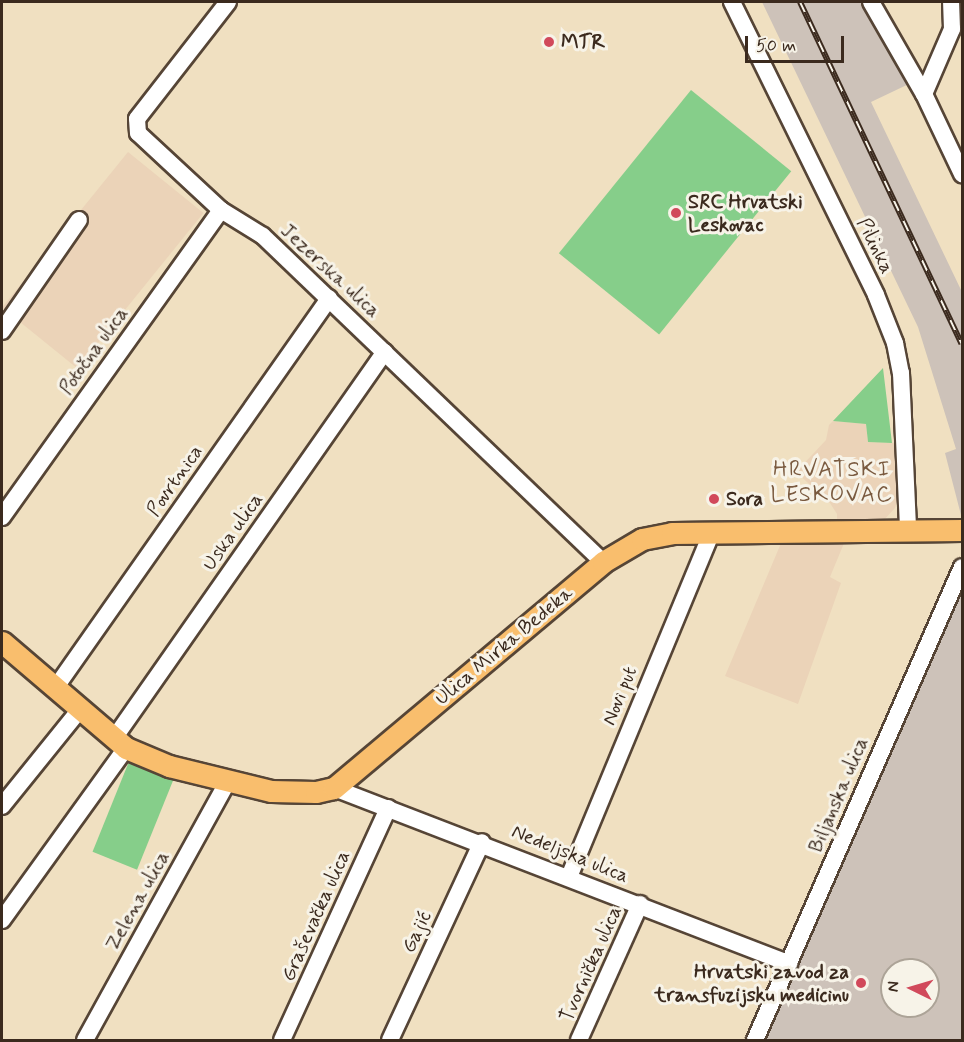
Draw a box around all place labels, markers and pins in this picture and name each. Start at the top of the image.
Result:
place label: MTR [561,30,605,54]
marker: MTR [542,35,556,49]
place label: SRC Hrvatski Leskovac [688,190,803,237]
marker: SRC Hrvatski Leskovac [669,206,683,220]
place label: Sora [726,487,763,511]
marker: Sora [707,492,721,506]
place label: Hrvatski zavod za transfuzijsku medicinu [652,960,849,1007]
marker: Hrvatski zavod za transfuzijsku medicinu [854,976,868,990]

